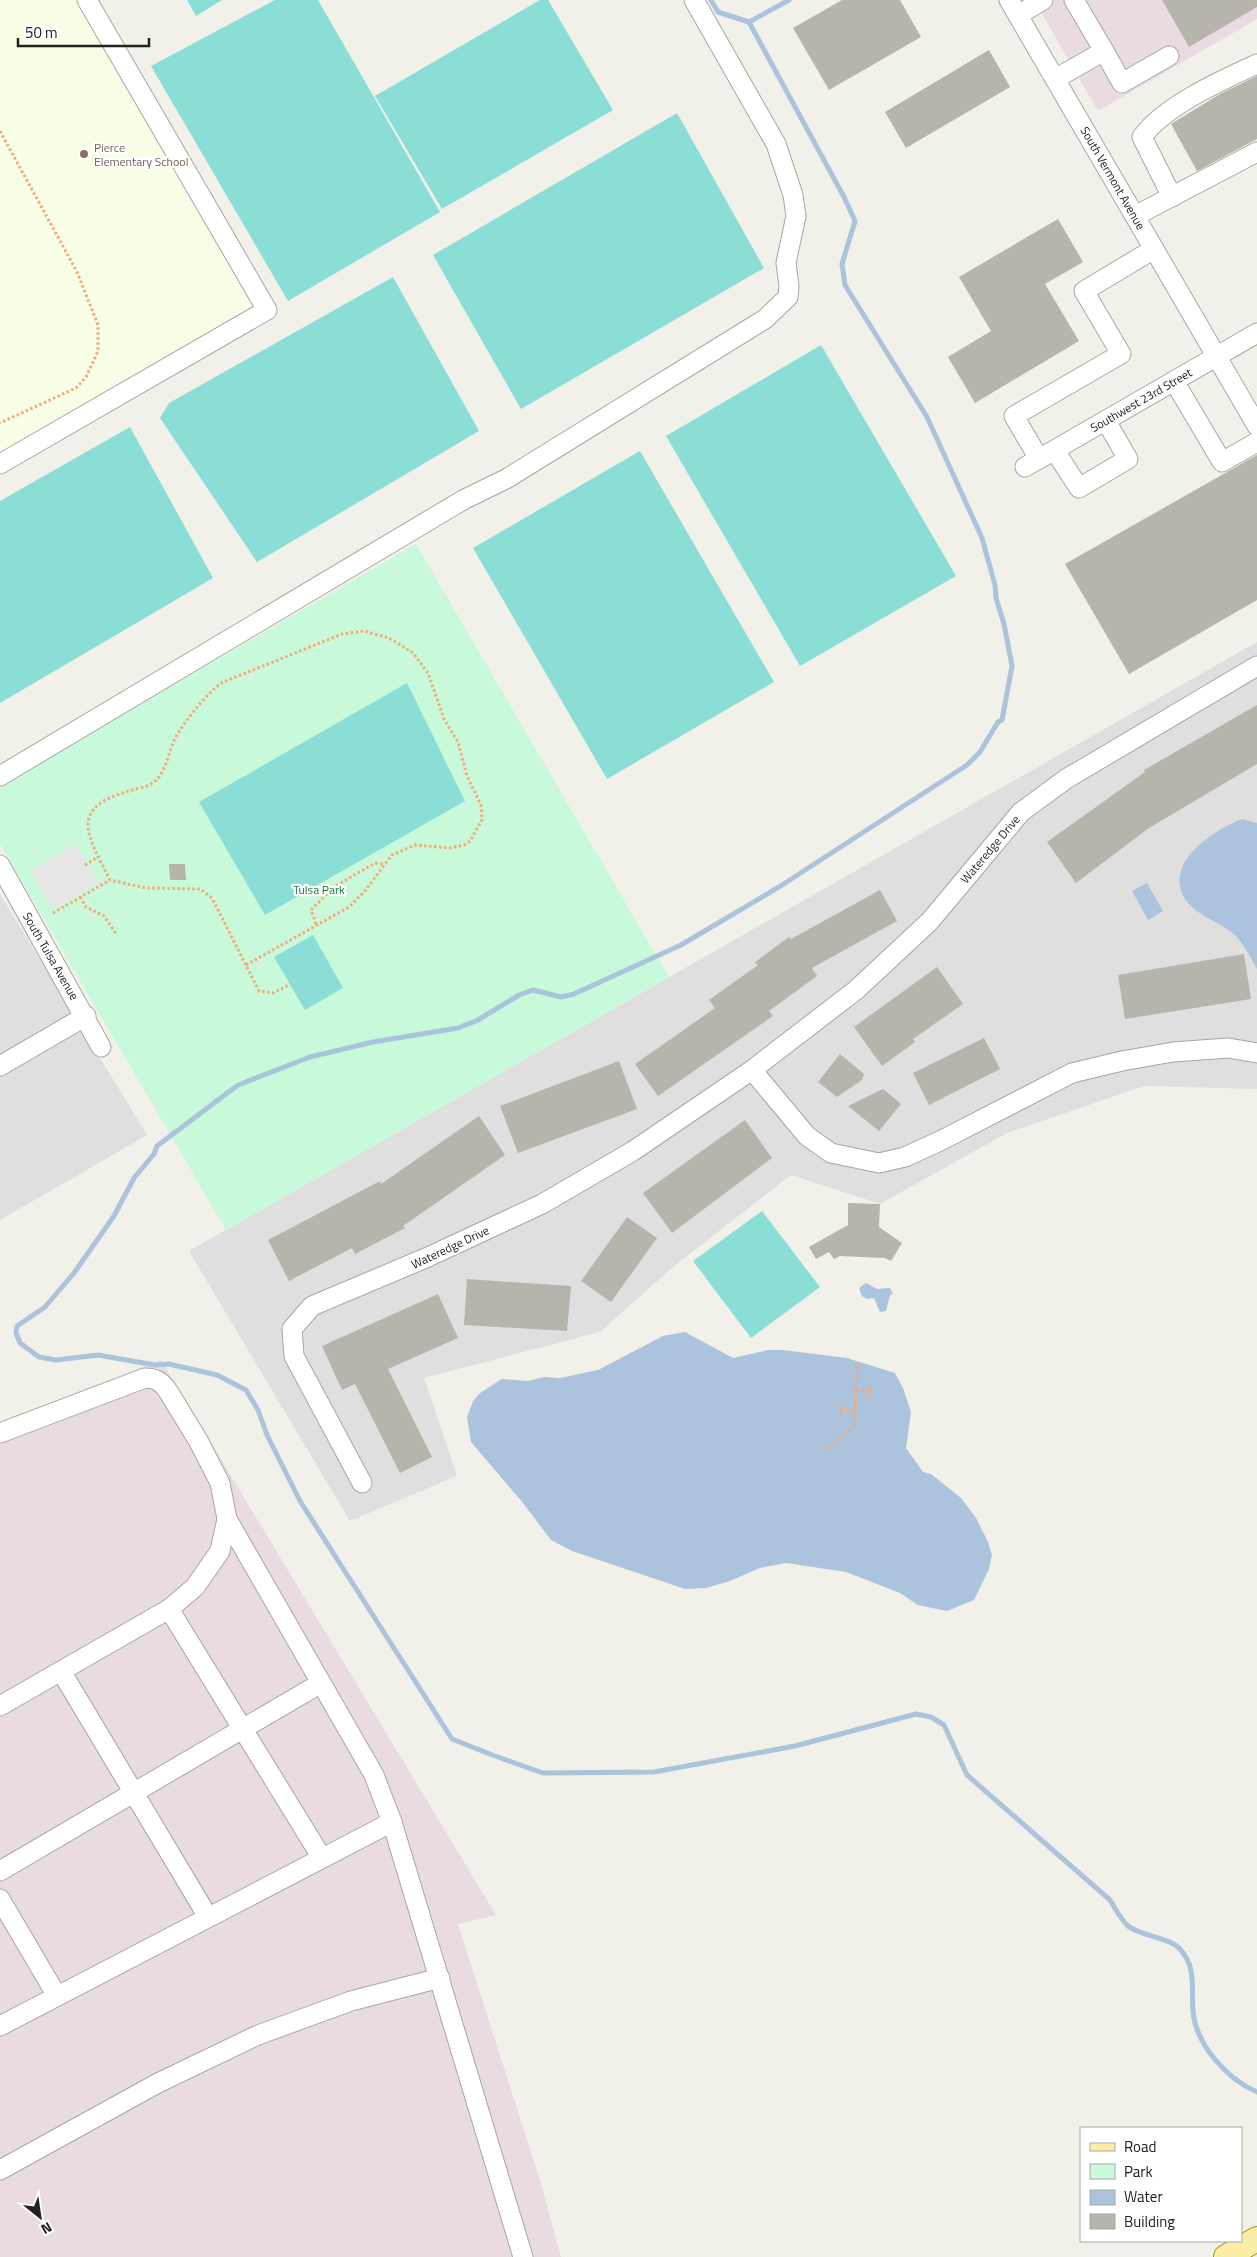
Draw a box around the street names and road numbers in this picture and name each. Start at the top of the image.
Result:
street label: South Vermont Avenue [1076,123,1150,233]
street label: Southwest 23rd Street [1087,363,1196,437]
street label: Wateredge Drive [956,811,1024,887]
street label: South Tulsa Avenue [18,909,84,1003]
street label: Wateredge Drive [408,1221,492,1273]

